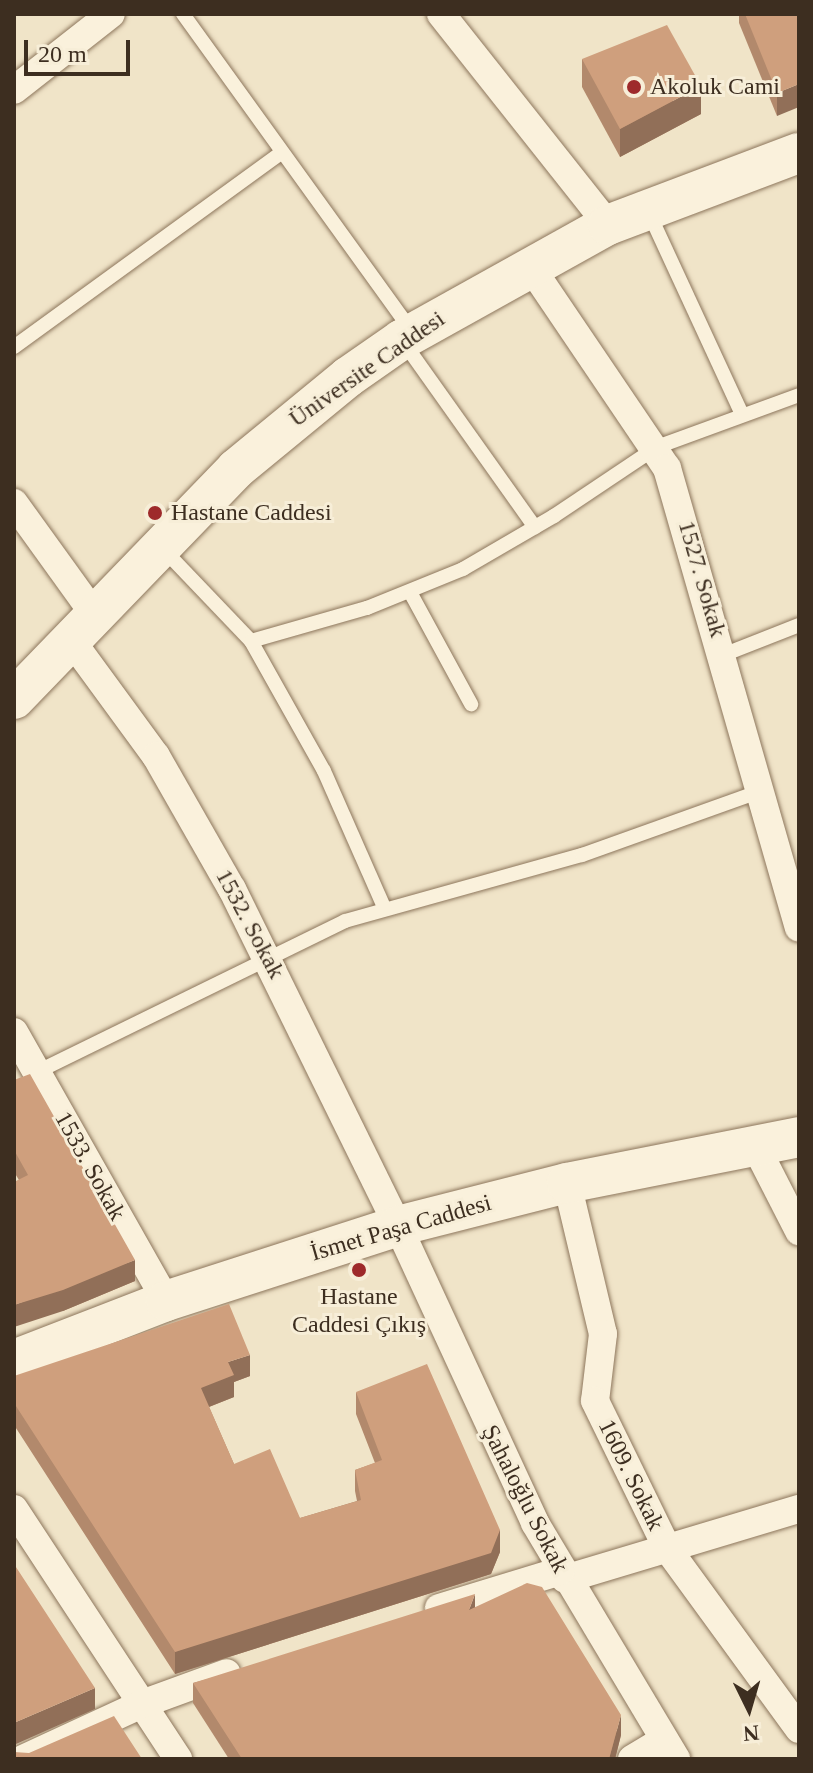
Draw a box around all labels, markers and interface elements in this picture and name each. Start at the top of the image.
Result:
scale bar [28,24,134,74]
text: 20 m [38,41,87,67]
place label: Akoluk Cami [650,73,780,101]
marker: Akoluk Cami [625,78,643,96]
street label: Üniversite Caddesi [284,305,450,433]
place label: Hastane Caddesi [171,499,332,527]
marker: Hastane Caddesi [146,504,164,522]
street label: 1527. Sokak [672,517,732,641]
street label: 1532. Sokak [209,864,291,984]
street label: 1533. Sokak [48,1107,132,1225]
street label: İsmet Paşa Caddesi [307,1188,495,1268]
marker: Hastane Caddesi Çıkış [350,1261,368,1279]
place label: Hastane Caddesi Çıkış [292,1283,426,1339]
street label: 1609. Sokak [592,1415,670,1535]
street label: Şahaloğlu Sokak [475,1420,575,1578]
north arrow [709,1669,789,1749]
text: N [742,1720,760,1747]

